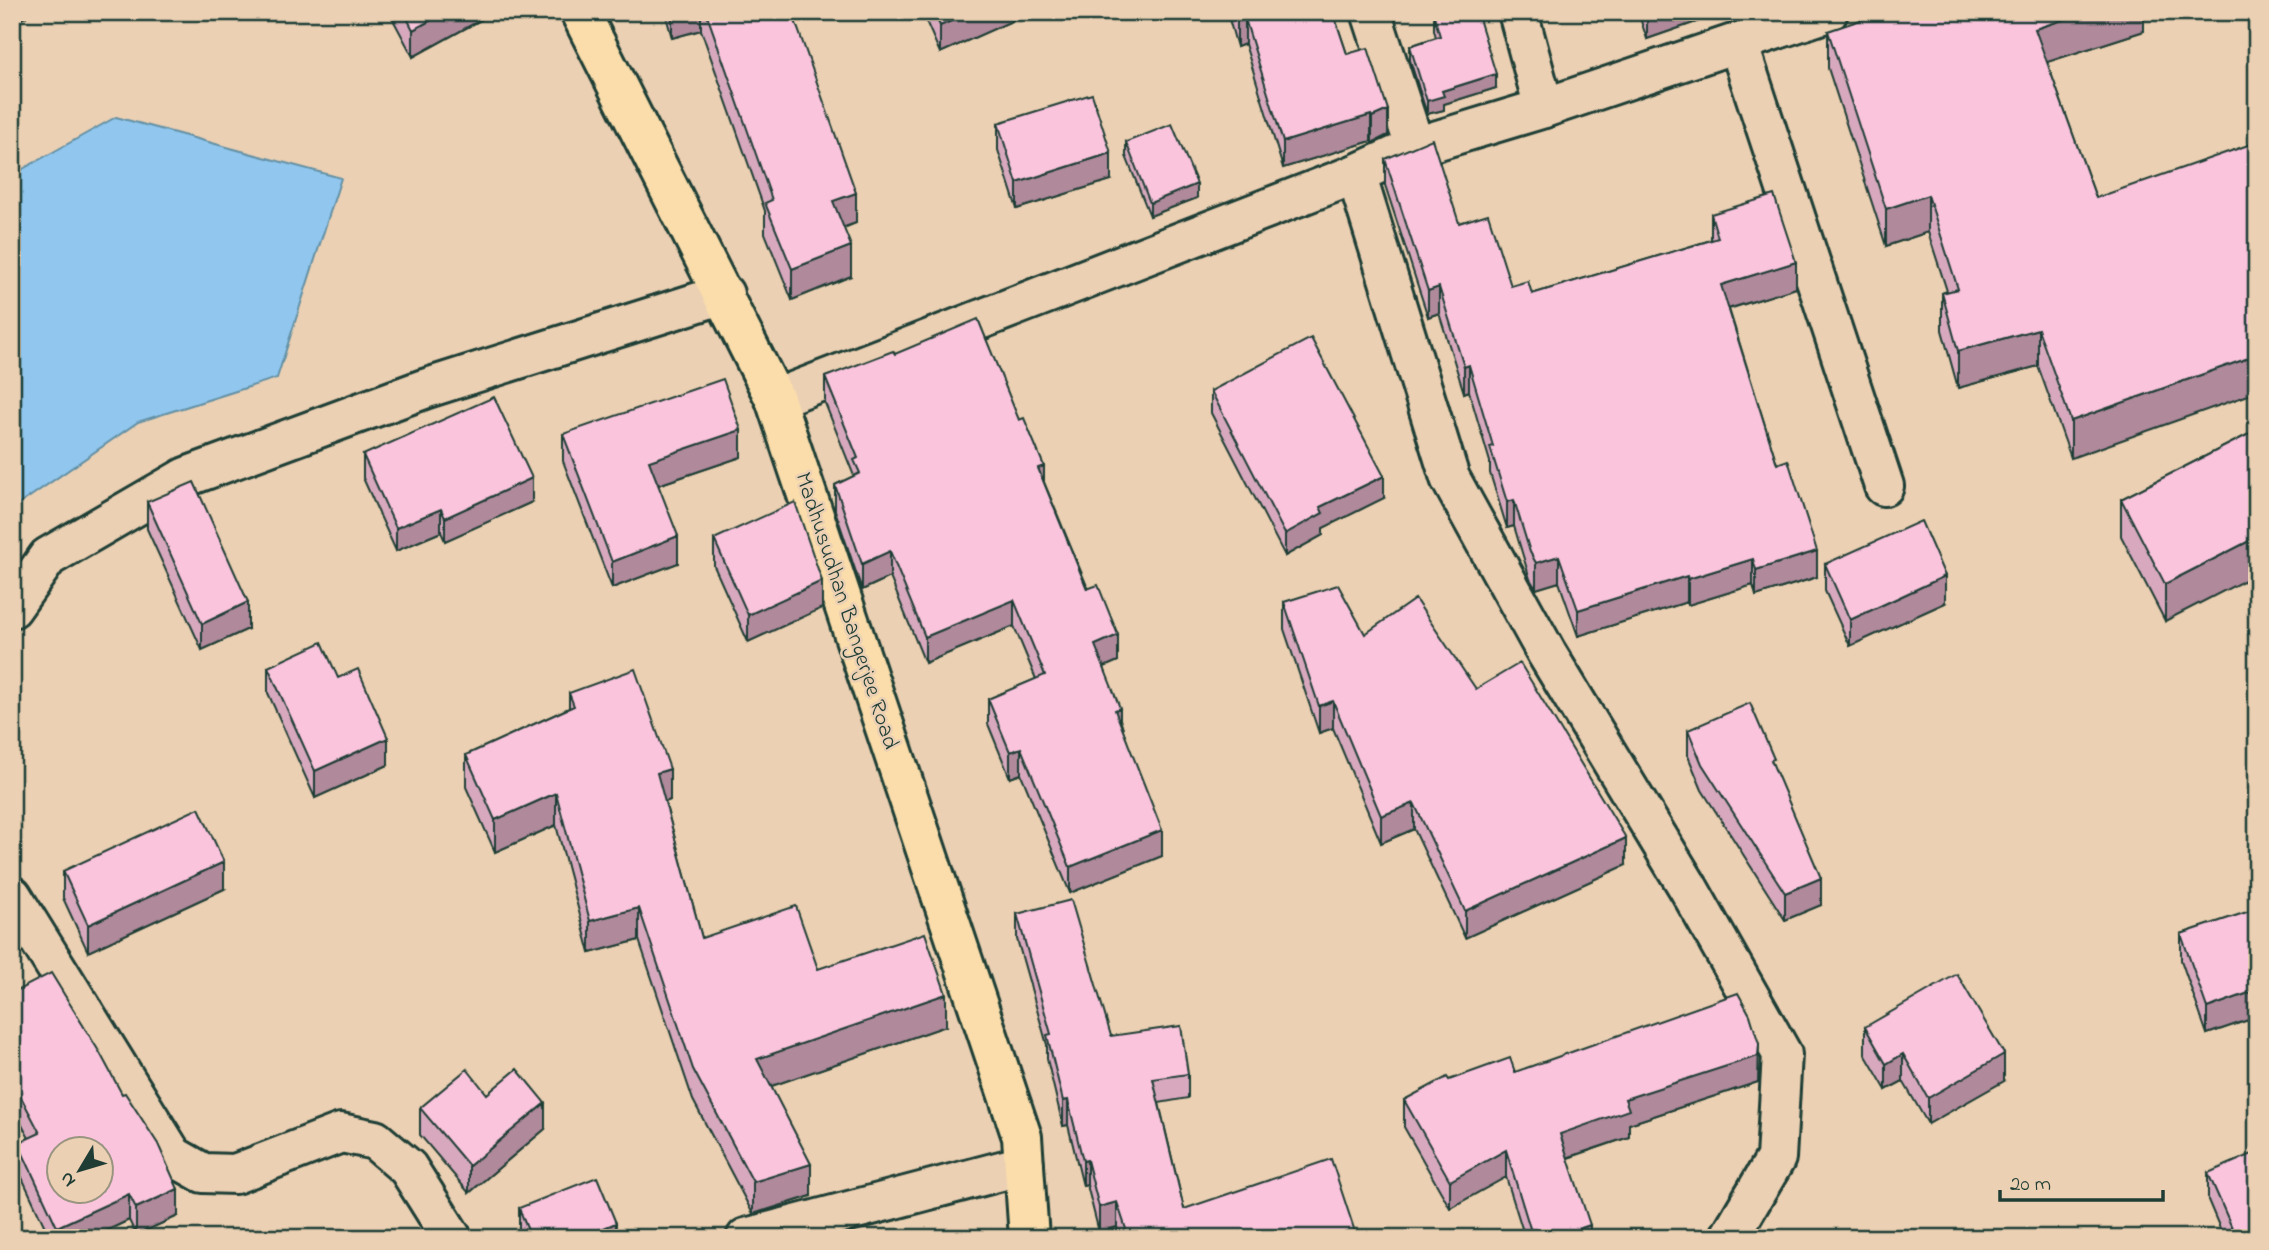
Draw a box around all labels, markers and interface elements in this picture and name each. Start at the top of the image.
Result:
street label: Madhusudhan Bangerjee Road [785,468,906,754]
north arrow [46,1134,116,1204]
scale bar [2000,1159,2162,1203]
text: N [54,1165,83,1192]
text: 20 m [2010,1170,2051,1200]

